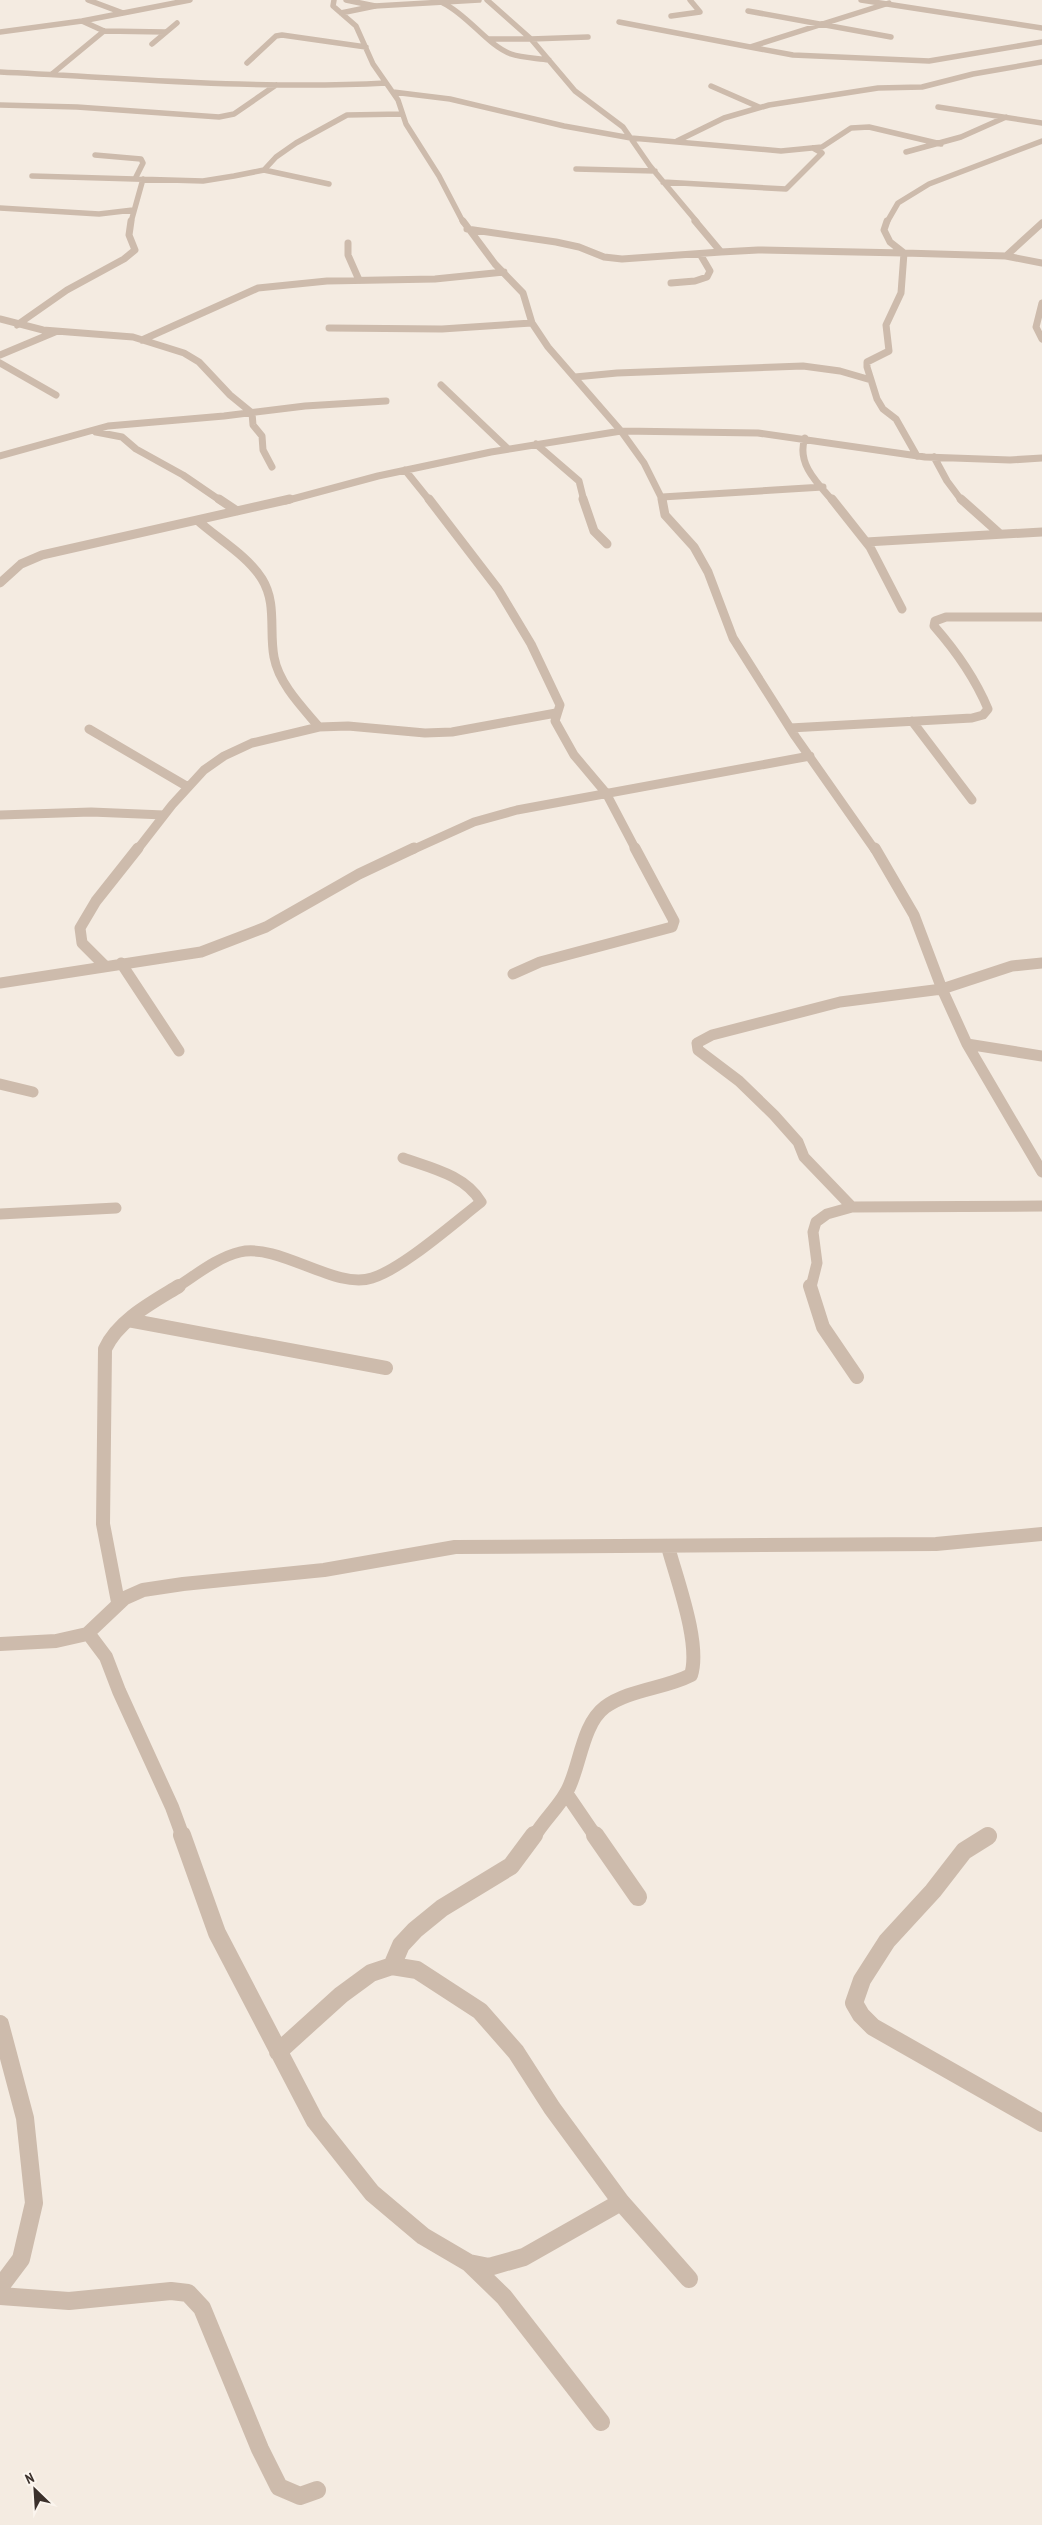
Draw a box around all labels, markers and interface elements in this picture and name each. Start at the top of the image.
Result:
north arrow [10,2465,60,2515]
text: N [22,2468,37,2488]

